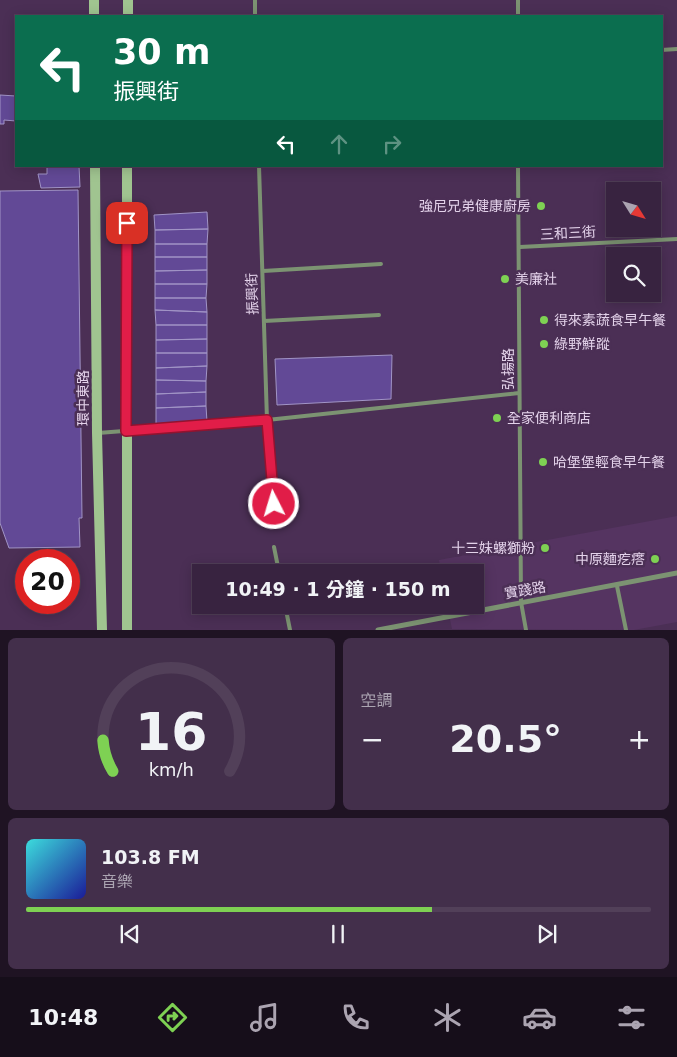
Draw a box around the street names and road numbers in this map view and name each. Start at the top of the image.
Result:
street label: 三和三街 [540,224,596,242]
street label: 振興街 [243,273,261,315]
street label: 弘揚路 [500,348,516,390]
street label: 環中東路 [75,370,91,426]
street label: 實踐路 [503,578,547,602]

